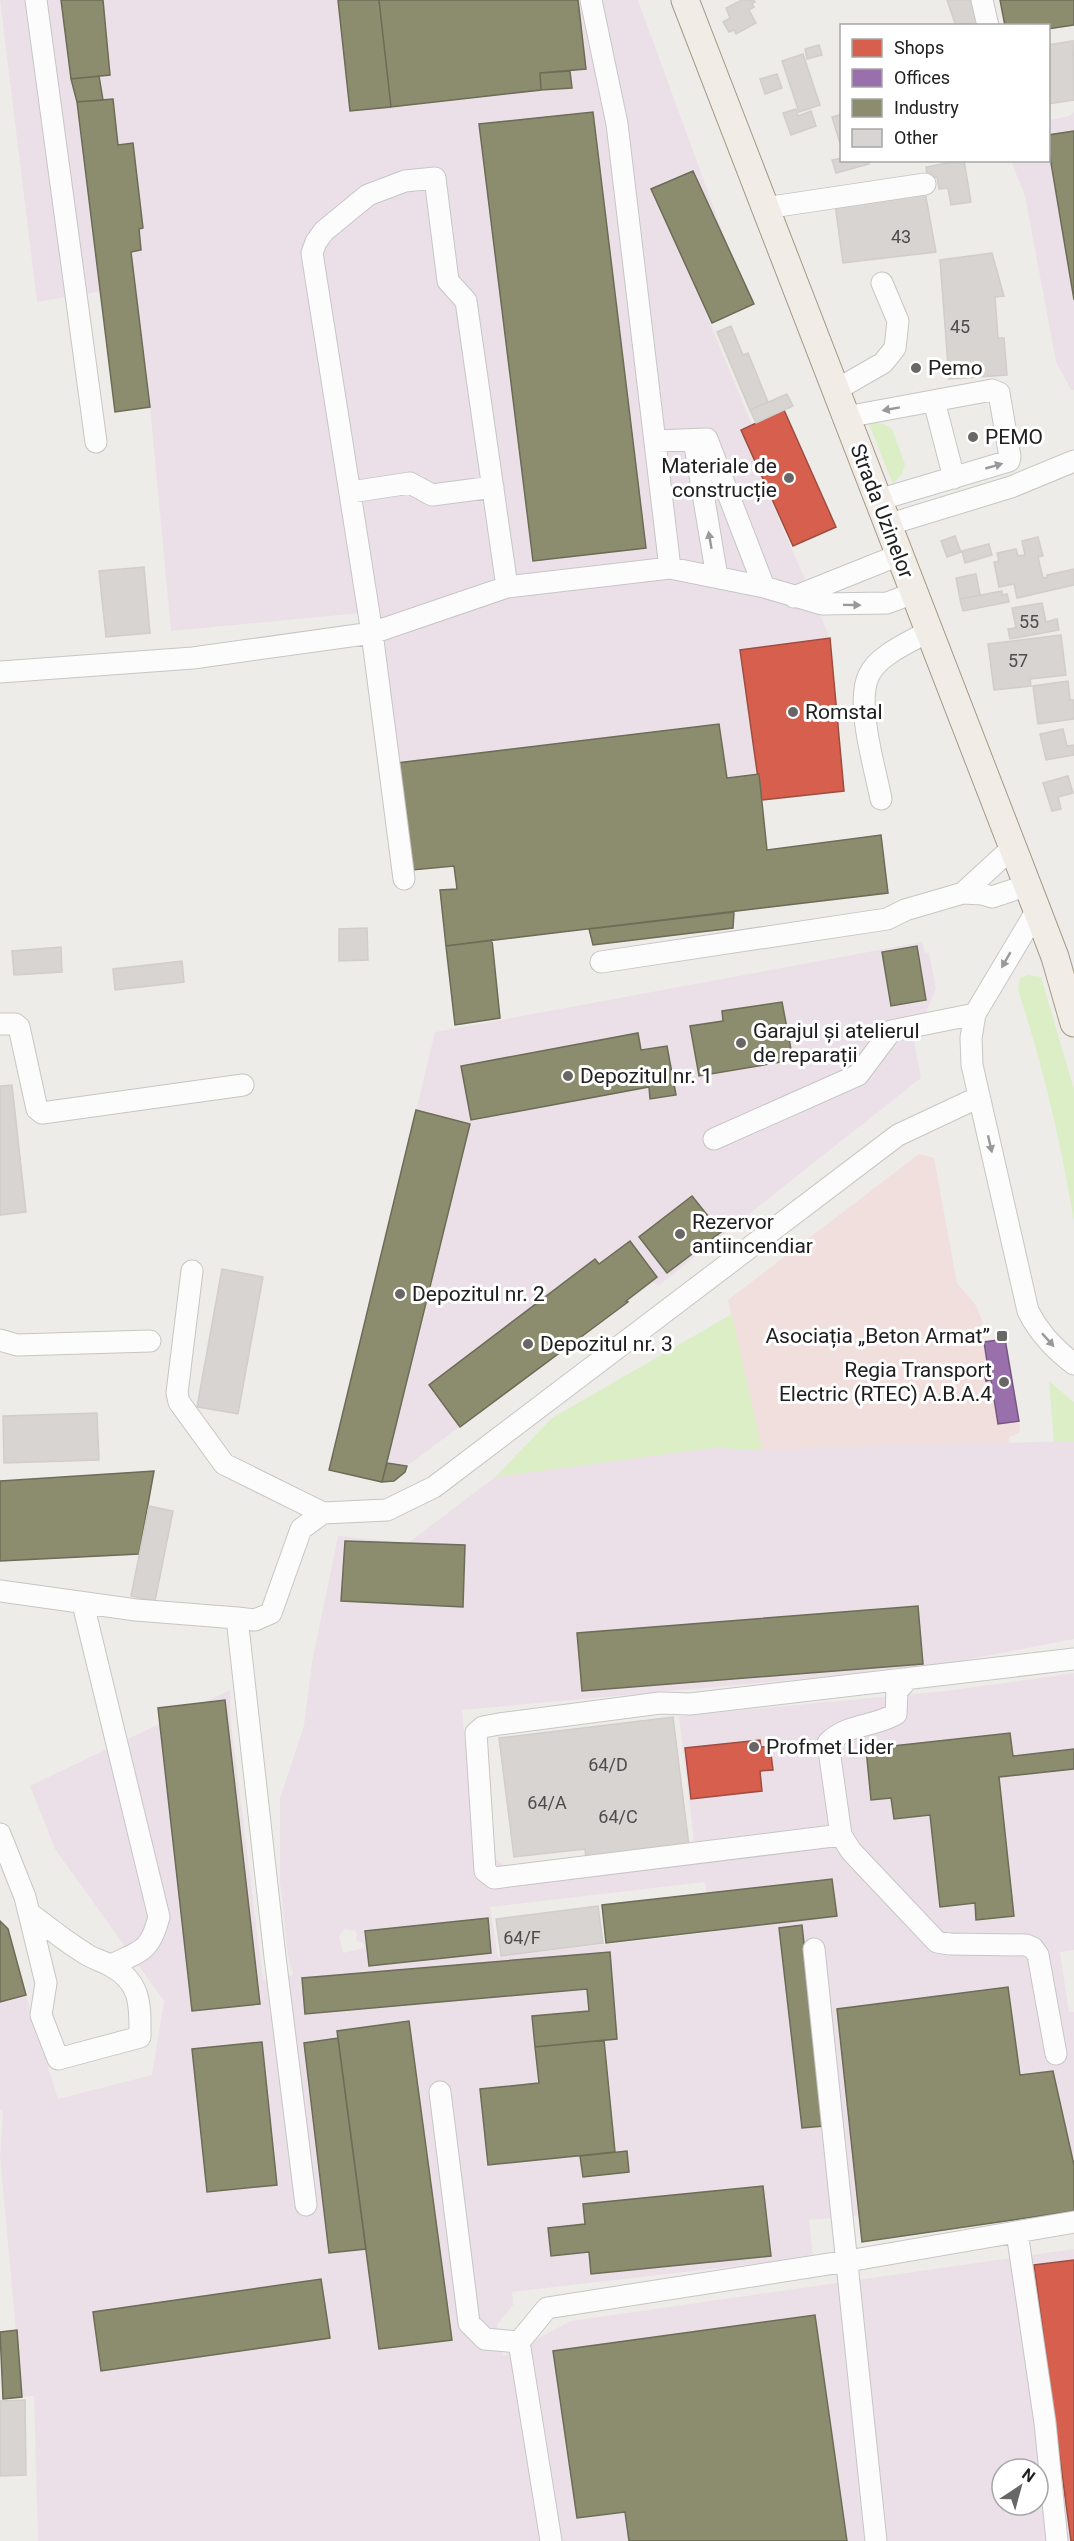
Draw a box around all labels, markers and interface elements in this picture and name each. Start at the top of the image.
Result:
legend [840,24,1050,162]
text: Shops [894,37,944,58]
text: Offices [894,67,950,88]
text: Industry [894,97,959,118]
text: Other [894,127,938,148]
house number: 43 [891,226,911,247]
house number: 45 [950,316,970,337]
place label: Pemo [928,356,983,380]
marker: Pemo [909,361,923,375]
one-way arrow [881,405,900,414]
place label: PEMO [985,425,1043,449]
marker: PEMO [966,430,980,444]
street label: Strada Uzinelor [845,440,919,582]
place label: Materiale de construcție [661,454,777,503]
one-way arrow [985,461,1003,470]
marker: Materiale de construcție [782,471,796,485]
one-way arrow [706,531,715,550]
one-way arrow [842,600,861,610]
house number: 55 [1019,611,1039,632]
house number: 57 [1008,650,1028,671]
place label: Romstal [805,700,883,724]
marker: Romstal [786,705,800,719]
one-way arrow [1001,952,1012,968]
place label: Garajul și atelierul de reparații [753,1019,920,1068]
marker: Garajul și atelierul de reparații [734,1036,748,1050]
place label: Depozitul nr. 1 [580,1064,713,1088]
marker: Depozitul nr. 1 [561,1069,575,1083]
one-way arrow [985,1135,995,1153]
place label: Rezervor antiincendiar [692,1210,813,1258]
marker: Rezervor antiincendiar [673,1227,687,1241]
place label: Depozitul nr. 2 [412,1282,545,1306]
marker: Depozitul nr. 2 [393,1287,407,1301]
place label: Asociația „Beton Armat” [765,1324,990,1349]
marker: Asociația „Beton Armat” [995,1329,1009,1343]
place label: Depozitul nr. 3 [540,1332,673,1356]
one-way arrow [1041,1333,1055,1348]
marker: Depozitul nr. 3 [521,1337,535,1351]
place label: Regia Transport Electric (RTEC) A.B.A.4 [779,1358,992,1406]
marker: Regia Transport Electric (RTEC) A.B.A.4 [997,1375,1011,1389]
place label: Profmet Lider [766,1735,894,1759]
marker: Profmet Lider [747,1740,761,1754]
house number: 64/D [588,1754,628,1775]
house number: 64/A [527,1792,567,1813]
house number: 64/C [598,1806,638,1827]
house number: 64/F [503,1927,541,1948]
north arrow [990,2457,1050,2517]
text: N [1018,2464,1039,2486]

